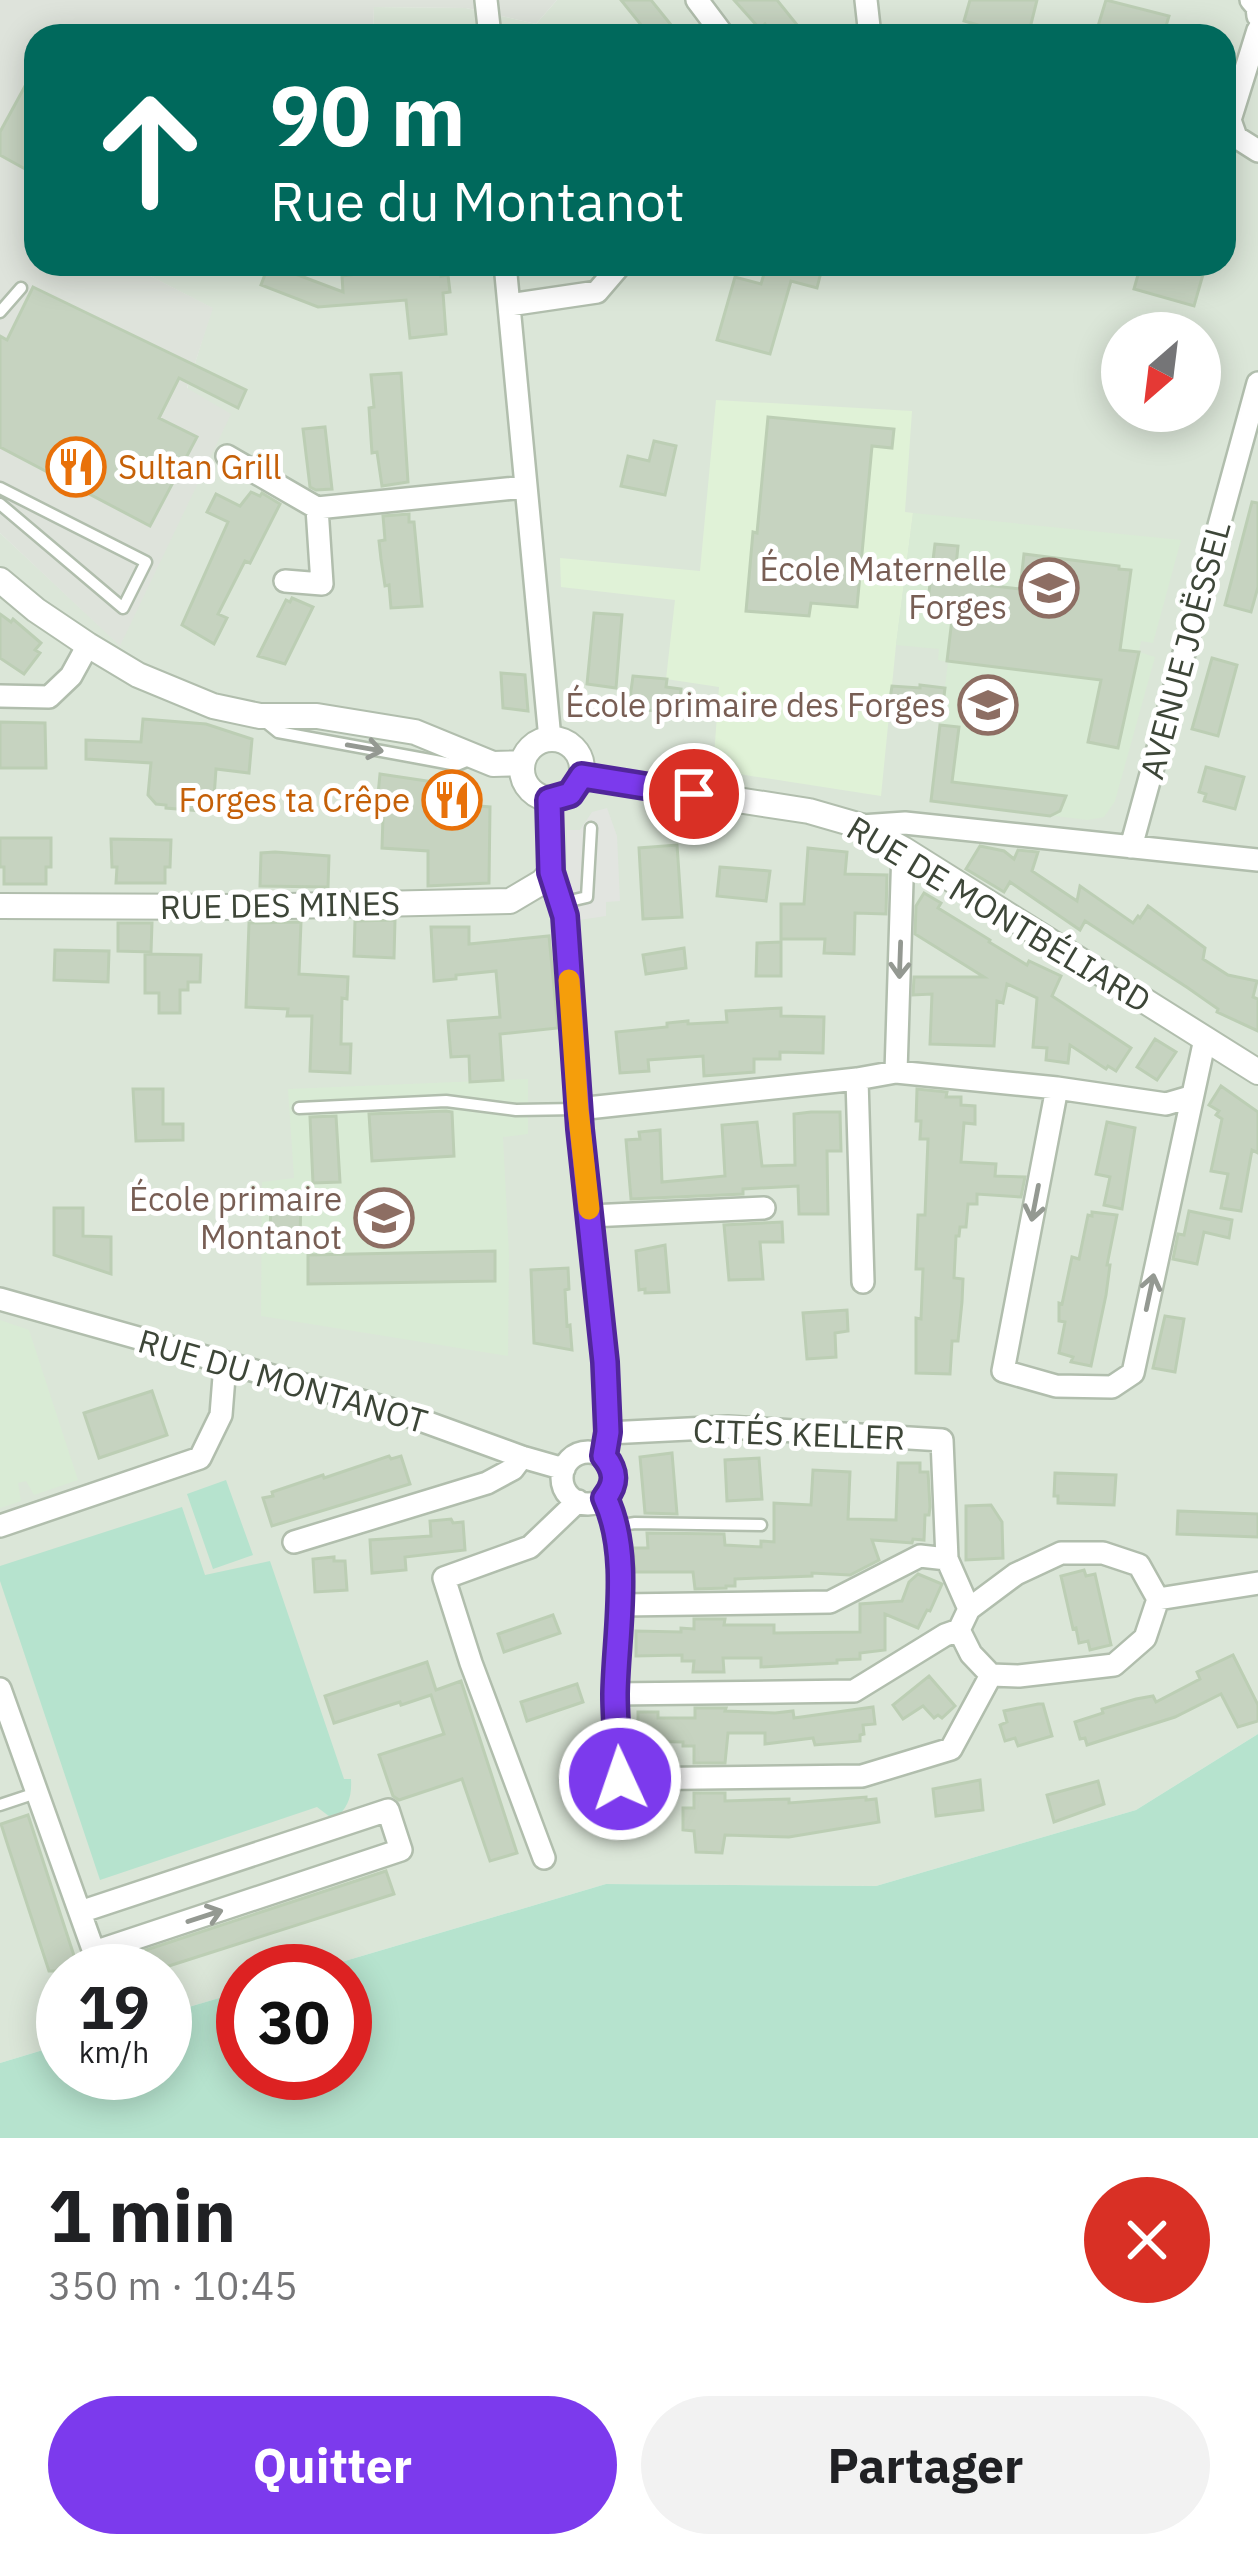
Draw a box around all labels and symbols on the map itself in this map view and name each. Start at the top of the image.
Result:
north arrow [1101,312,1221,432]
restaurant icon: Sultan Grill [45,436,107,498]
place label: Sultan Grill [118,445,282,488]
street label: AVENUE JOËSSEL [1129,516,1240,783]
place label: École Maternelle Forges [759,547,1007,628]
school or university icon: École Maternelle Forges [1018,557,1080,619]
school or university icon: École primaire des Forges [957,674,1019,736]
place label: École primaire des Forges [565,683,946,726]
one-way arrow [345,738,384,760]
pin [643,743,745,845]
restaurant icon: Forges ta Crêpe [421,769,483,831]
place label: Forges ta Crêpe [179,778,410,821]
street label: RUE DE MONTBÉLIARD [840,806,1159,1021]
street label: RUE DES MINES [160,881,400,928]
one-way arrow [888,940,911,979]
place label: École primaire Montanot [129,1177,342,1258]
one-way arrow [1023,1183,1045,1222]
school or university icon: École primaire Montanot [353,1187,415,1249]
one-way arrow [1140,1274,1162,1313]
street label: RUE DU MONTANOT [134,1319,433,1442]
street label: CITÉS KELLER [692,1408,906,1459]
position arrow [557,1716,683,1842]
one-way arrow [185,1903,223,1925]
speed limit sign: 30 [216,1944,372,2100]

